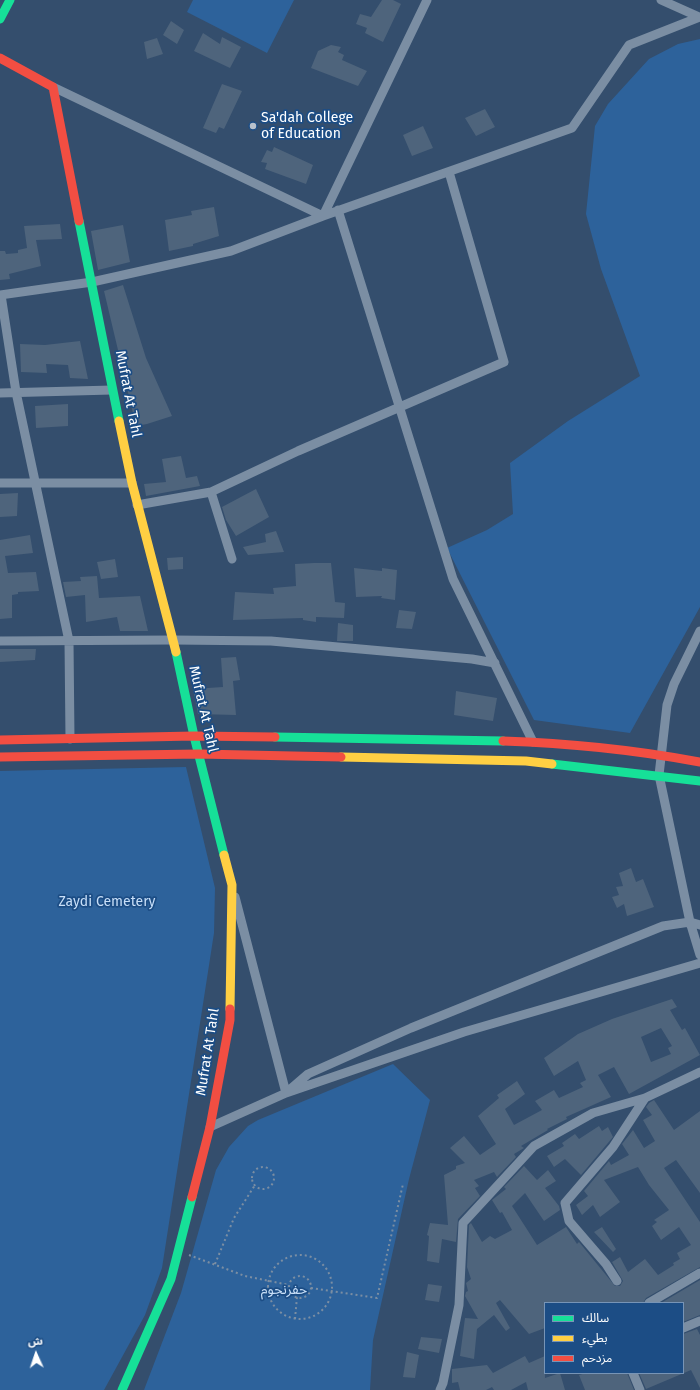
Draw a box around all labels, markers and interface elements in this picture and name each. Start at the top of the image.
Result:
place label: Sa'dah College of Education [261,110,353,142]
marker: Sa'dah College of Education [248,121,258,131]
street label: Mufrat At Tahl [111,349,145,439]
street label: Mufrat At Tahl [185,664,221,754]
park label: Zaydi Cemetery [59,894,155,910]
street label: Mufrat At Tahl [193,1007,223,1097]
park label: حفرنجوم [261,1282,307,1298]
legend [544,1302,684,1374]
text: سالك [582,1311,609,1325]
text: بطيء [582,1331,608,1345]
north arrow [16,1334,56,1374]
text: ش [27,1335,43,1348]
text: مزدحم [582,1351,612,1365]

